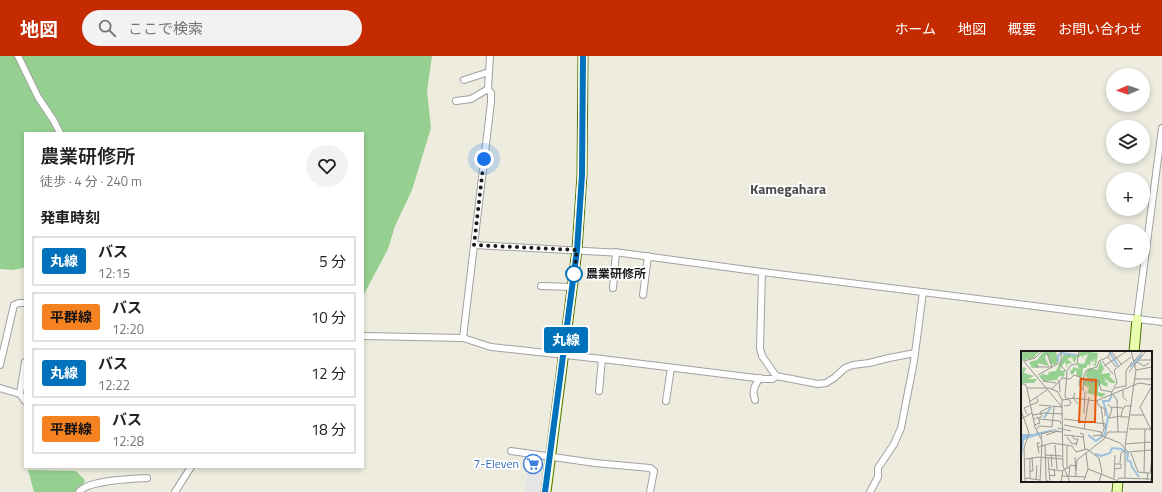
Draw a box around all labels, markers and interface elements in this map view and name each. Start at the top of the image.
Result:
search box [82,10,362,46]
text: 地図 [20,14,58,43]
icon: search [96,17,118,39]
text: ここで検索 [128,17,203,40]
text: ホーム [894,18,936,39]
text: 地図 [958,18,986,39]
text: 概要 [1008,18,1036,39]
text: お問い合わせ [1058,18,1142,39]
north arrow [1106,68,1150,112]
map controls [1106,68,1150,268]
button: layers [1106,120,1150,164]
text: 農業研修所 [40,141,135,170]
button: heart [306,145,348,187]
your location [474,149,494,169]
text: 徒歩 · 4 分 · 240 m [40,171,142,191]
button: + [1106,172,1150,216]
district label: Kamegahara [750,178,826,199]
text: 発車時刻 [40,206,100,229]
button: − [1106,224,1150,268]
text: バス [98,240,128,263]
text: 丸線 [50,250,78,271]
text: 5 分 [319,250,346,273]
text: 12:15 [98,263,130,283]
place label: 農業研修所 [586,264,646,283]
marker: 農業研修所 [565,265,583,283]
text: バス [112,296,142,319]
text: 平群線 [50,306,92,327]
text: 10 分 [311,306,346,329]
text: 12:20 [112,319,144,339]
line badge: 丸線 [548,327,584,353]
text: 丸線 [552,329,580,350]
inset map [1021,351,1152,482]
text: バス [98,352,128,375]
text: 丸線 [50,362,78,383]
text: 12 分 [311,362,346,385]
text: 12:22 [98,375,130,395]
text: バス [112,408,142,431]
text: 平群線 [50,418,92,439]
text: 18 分 [311,418,346,441]
text: 12:28 [112,431,144,451]
supermarket icon: 7-Eleven [522,453,544,475]
place label: 7-Eleven [473,454,519,473]

